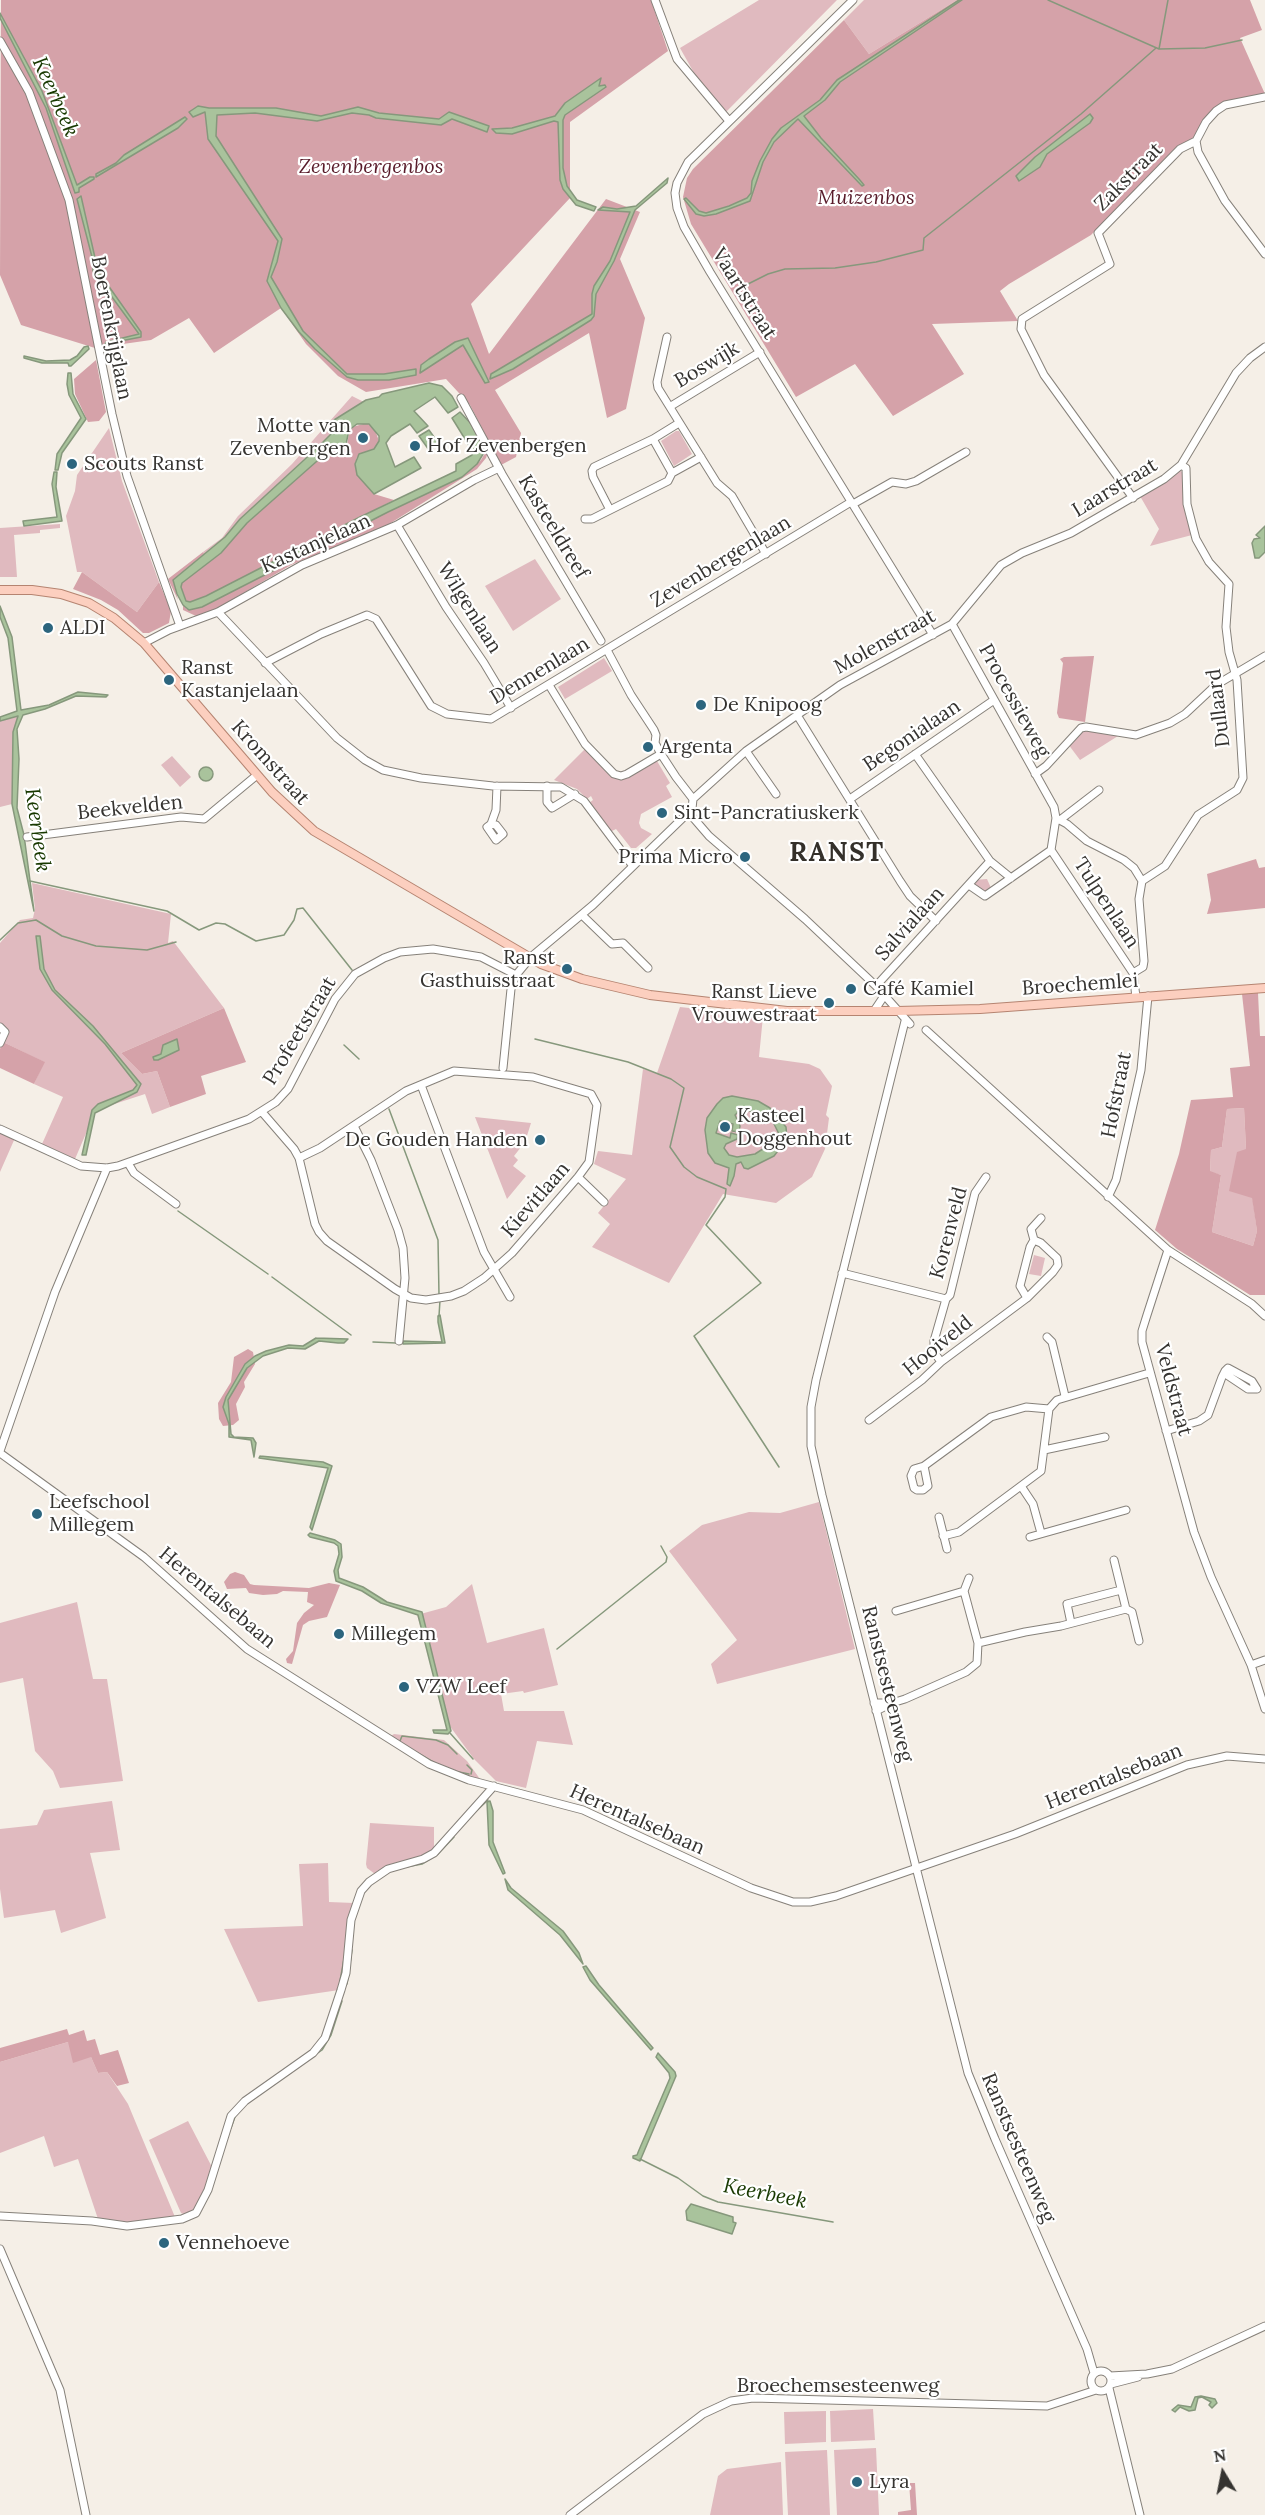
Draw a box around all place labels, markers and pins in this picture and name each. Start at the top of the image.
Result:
place label: Motte van Zevenbergen [230,414,351,461]
marker: Motte van Zevenbergen [356,431,370,445]
place label: Hof Zevenbergen [427,434,587,458]
marker: Hof Zevenbergen [408,439,422,453]
place label: Scouts Ranst [84,452,204,476]
marker: Scouts Ranst [65,457,79,471]
place label: ALDI [60,616,105,640]
marker: ALDI [41,621,55,635]
place label: Ranst Kastanjelaan [181,656,299,703]
marker: Ranst Kastanjelaan [162,673,176,687]
place label: De Knipoog [713,693,822,717]
marker: De Knipoog [694,698,708,712]
place label: Argenta [660,735,733,759]
marker: Argenta [641,740,655,754]
place label: Sint-Pancratiuskerk [674,801,859,825]
marker: Sint-Pancratiuskerk [655,806,669,820]
place label: Prima Micro [618,845,733,869]
marker: Prima Micro [738,850,752,864]
place label: Ranst Gasthuisstraat [420,946,555,993]
marker: Ranst Gasthuisstraat [560,962,574,976]
place label: Café Kamiel [863,977,974,1001]
place label: Ranst Lieve Vrouwestraat [692,980,817,1027]
marker: Café Kamiel [844,982,858,996]
marker: Ranst Lieve Vrouwestraat [822,996,836,1010]
place label: Kasteel Doggenhout [737,1104,852,1151]
marker: Kasteel Doggenhout [718,1120,732,1134]
place label: De Gouden Handen [345,1128,528,1152]
marker: De Gouden Handen [533,1133,547,1147]
place label: Leefschool Millegem [49,1490,150,1537]
marker: Leefschool Millegem [30,1507,44,1521]
place label: Millegem [351,1622,436,1646]
marker: Millegem [332,1627,346,1641]
place label: VZW Leef [416,1675,506,1699]
marker: VZW Leef [397,1680,411,1694]
place label: Vennehoeve [176,2231,289,2255]
marker: Vennehoeve [157,2236,171,2250]
place label: Lyra [869,2470,909,2494]
marker: Lyra [850,2475,864,2489]

